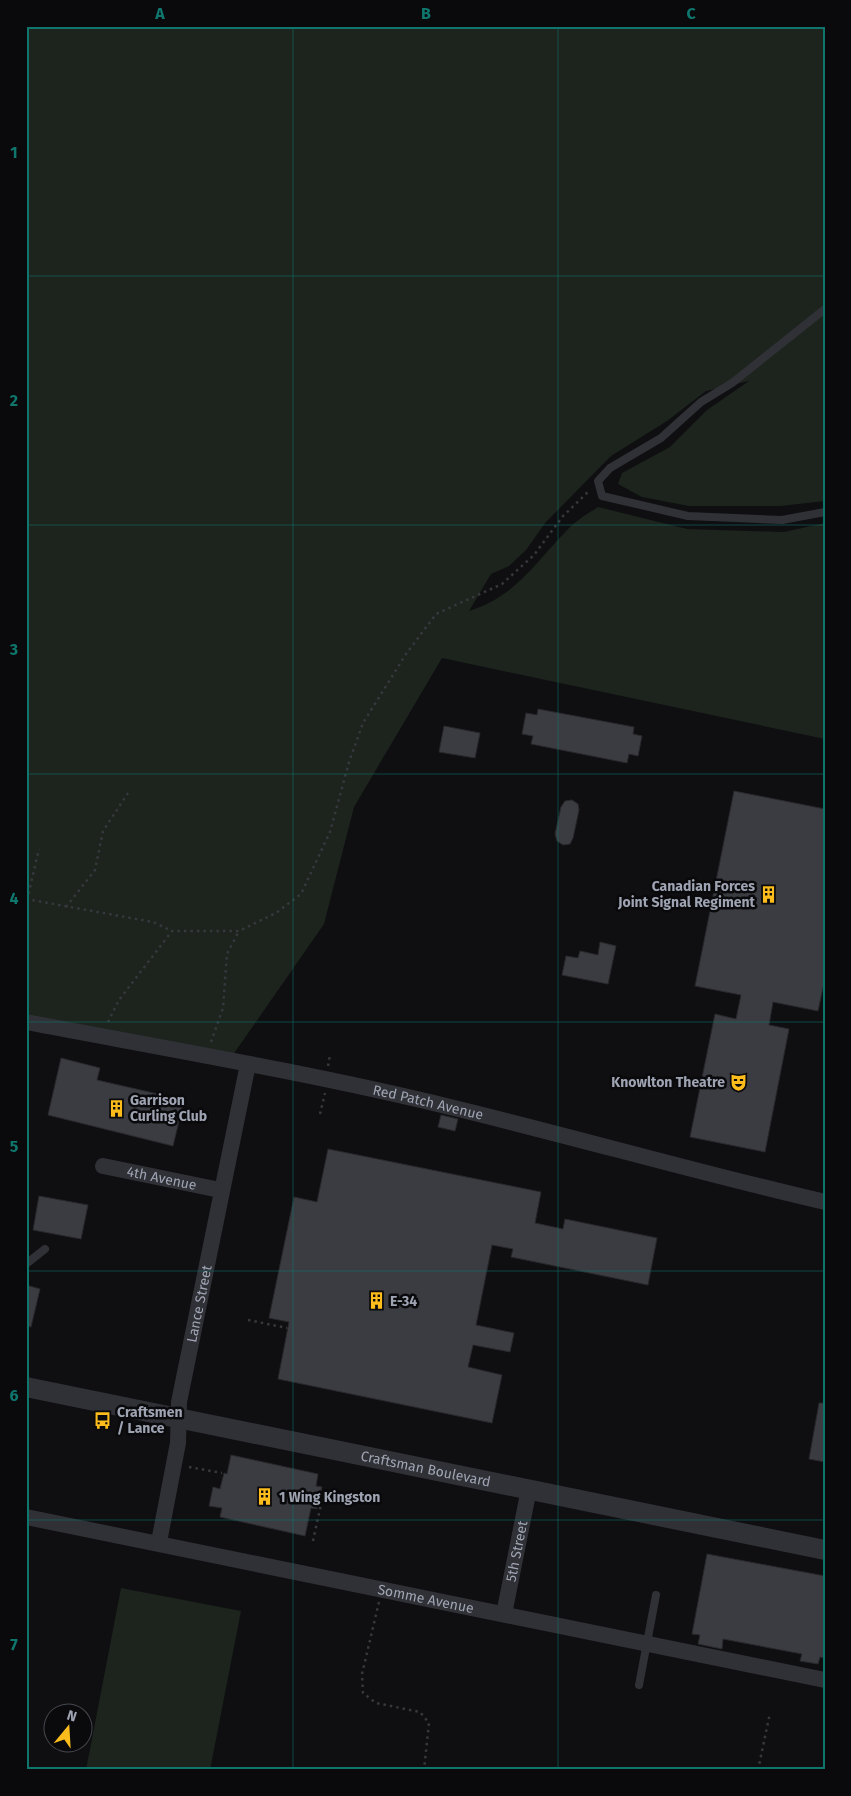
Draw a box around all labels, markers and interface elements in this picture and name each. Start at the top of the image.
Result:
text: A [154,4,165,23]
text: B [421,4,431,23]
text: C [686,4,696,23]
text: 1 [10,143,18,162]
text: 2 [10,391,18,410]
text: 3 [9,640,18,659]
place label: Canadian Forces Joint Signal Regiment [617,878,756,911]
building icon: Canadian Forces Joint Signal Regiment [759,884,779,904]
text: 4 [9,889,19,908]
theatre icon: Knowlton Theatre [729,1072,749,1092]
place label: Knowlton Theatre [611,1074,725,1091]
street label: Red Patch Avenue [371,1081,485,1123]
place label: Garrison Curling Club [130,1092,207,1125]
building icon: Garrison Curling Club [106,1098,126,1118]
text: 5 [10,1137,19,1156]
street label: 4th Avenue [125,1163,198,1194]
street label: Lance Street [183,1263,215,1344]
building icon: E-34 [366,1291,386,1311]
place label: E-34 [390,1293,417,1310]
text: 6 [9,1386,19,1405]
place label: Craftsmen / Lance [117,1404,182,1437]
bus stop icon: Craftsmen / Lance [93,1410,113,1430]
street label: Craftsman Boulevard [359,1447,492,1490]
building icon: 1 Wing Kingston [255,1487,275,1507]
place label: 1 Wing Kingston [279,1489,380,1506]
street label: 5th Street [502,1518,531,1583]
street label: Somme Avenue [376,1580,475,1617]
text: 7 [10,1635,18,1654]
north arrow [42,1704,92,1754]
text: N [65,1707,79,1726]

